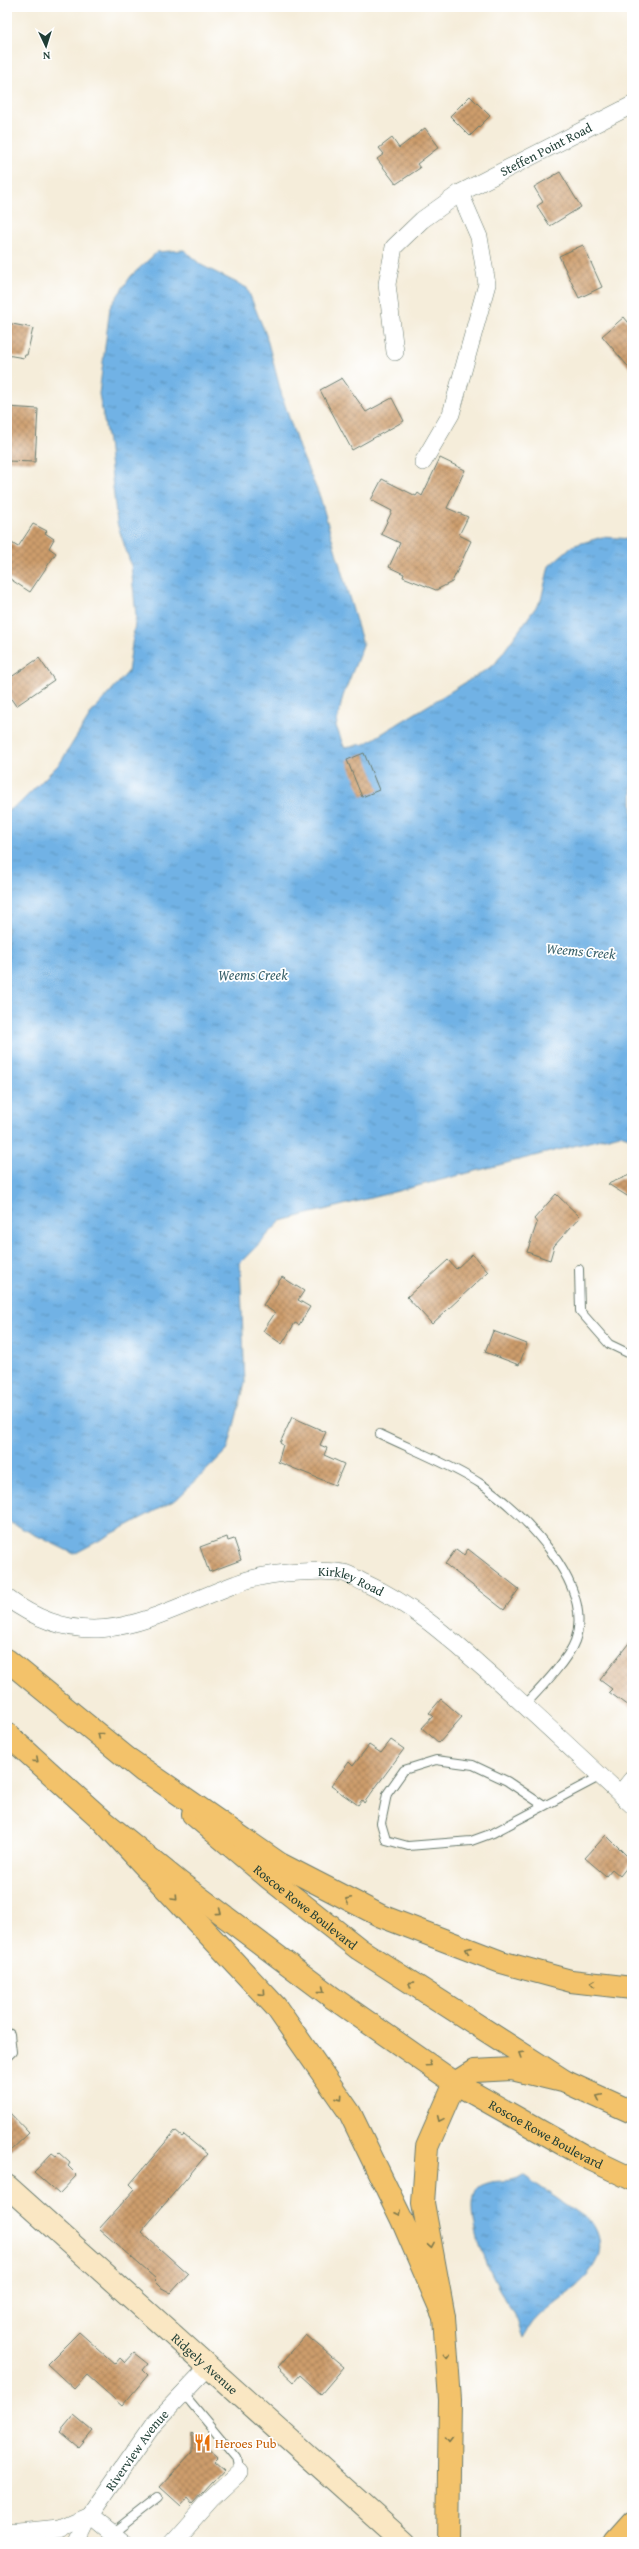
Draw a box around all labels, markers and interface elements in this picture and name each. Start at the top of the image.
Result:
north arrow [26,26,66,66]
text: N [42,48,51,64]
street label: Steffen Point Road [496,118,595,181]
water label: Weems Creek [546,938,617,964]
water label: Weems Creek [218,965,288,985]
street label: Kirkley Road [318,1561,388,1600]
one-way arrow [97,1733,104,1740]
one-way arrow [31,1756,39,1763]
street label: Roscoe Rowe Boulevard [250,1860,362,1954]
one-way arrow [170,1893,177,1901]
one-way arrow [345,1897,353,1904]
one-way arrow [214,1907,221,1914]
one-way arrow [465,1946,472,1954]
one-way arrow [590,1979,596,1988]
one-way arrow [409,1982,416,1989]
one-way arrow [318,1985,325,1992]
one-way arrow [258,1988,266,1996]
one-way arrow [518,2051,525,2058]
one-way arrow [425,2059,432,2067]
one-way arrow [335,2094,343,2101]
one-way arrow [596,2094,603,2102]
street label: Roscoe Rowe Boulevard [486,2095,606,2173]
one-way arrow [437,2114,445,2122]
one-way arrow [394,2209,402,2217]
one-way arrow [426,2242,435,2248]
street label: Ridgely Avenue [168,2329,243,2399]
one-way arrow [442,2353,451,2359]
street label: Riverview Avenue [100,2405,173,2495]
restaurant icon: Heroes Pub [192,2433,212,2453]
place label: Heroes Pub [215,2434,277,2453]
one-way arrow [445,2436,453,2442]

